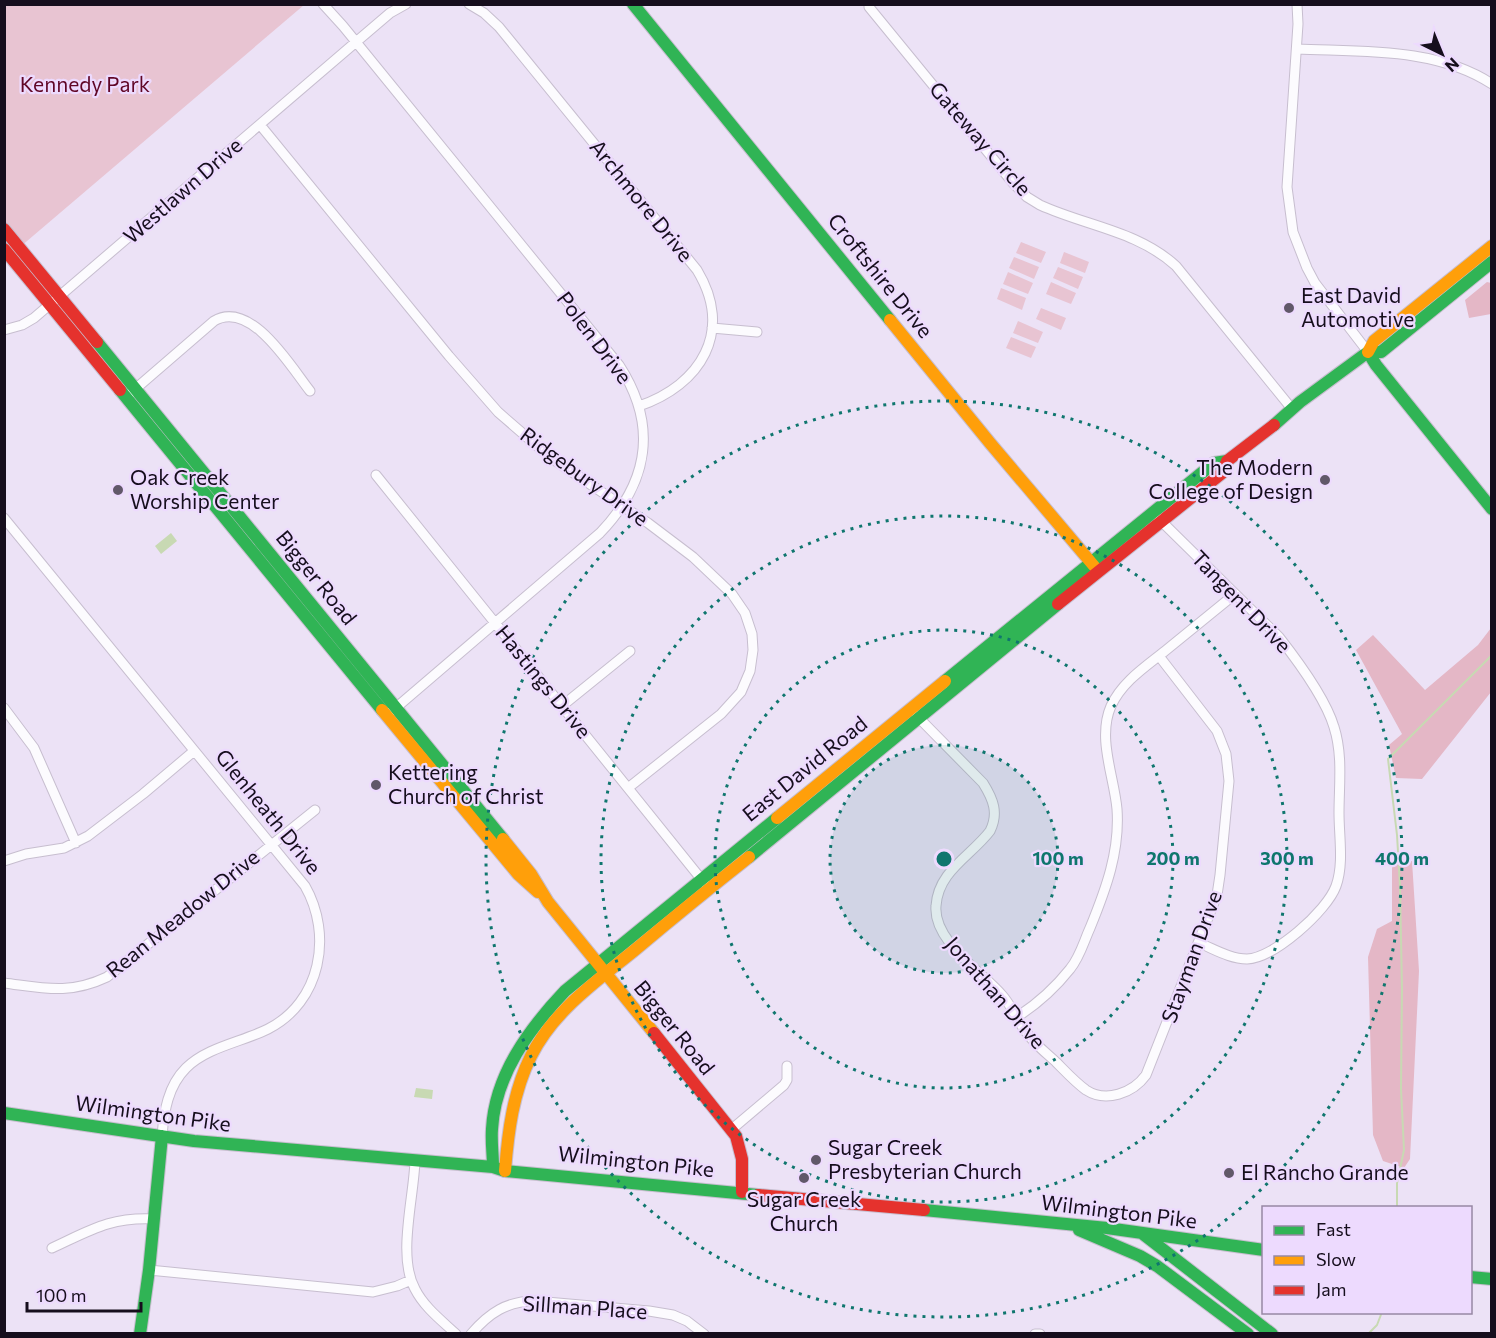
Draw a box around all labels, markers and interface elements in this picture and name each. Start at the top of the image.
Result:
north arrow [1412,24,1472,84]
text: N [1442,54,1463,76]
park label: Kennedy Park [20,71,150,96]
street label: Gateway Circle [925,76,1037,200]
street label: Westlawn Drive [118,132,246,248]
street label: Archmore Drive [585,134,699,266]
street label: Croftshire Drive [823,208,939,342]
place label: East David Automotive [1301,282,1414,331]
street label: Polen Drive [553,286,638,388]
marker: East David Automotive [1282,301,1296,315]
street label: Ridgebury Drive [516,421,654,531]
place label: The Modern College of Design [1148,454,1313,503]
place label: Oak Creek Worship Center [130,464,279,513]
marker: The Modern College of Design [1318,473,1332,487]
marker: Oak Creek Worship Center [111,483,125,497]
street label: Bigger Road [272,525,363,629]
street label: Tangent Drive [1187,545,1297,657]
street label: Hastings Drive [491,620,597,743]
street label: East David Road [737,710,871,826]
street label: Glenheath Drive [211,744,327,879]
place label: Kettering Church of Christ [388,759,544,808]
marker: Kettering Church of Christ [369,778,383,792]
street label: Rean Meadow Drive [101,843,264,982]
text: 100 m [1032,847,1084,869]
text: 200 m [1146,847,1200,869]
text: 300 m [1260,847,1314,869]
text: 400 m [1375,847,1429,869]
centre of rings [934,849,954,869]
street label: Stayman Drive [1155,887,1226,1026]
street label: Jonathan Drive [941,931,1052,1053]
street label: Bigger Road [630,975,721,1079]
street label: Wilmington Pike [74,1089,233,1136]
place label: Sugar Creek Presbyterian Church [828,1134,1022,1183]
street label: Wilmington Pike [557,1140,715,1181]
marker: Sugar Creek Presbyterian Church [809,1153,823,1167]
place label: El Rancho Grande [1241,1159,1409,1184]
marker: El Rancho Grande [1222,1166,1236,1180]
marker: Sugar Creek Church [797,1171,811,1185]
place label: Sugar Creek Church [747,1186,861,1235]
street label: Wilmington Pike [1040,1189,1199,1232]
legend [1262,1206,1472,1314]
text: Fast [1316,1218,1351,1240]
text: Slow [1316,1248,1356,1270]
scale bar [27,1275,141,1313]
text: Jam [1316,1278,1346,1300]
text: 100 m [36,1284,86,1306]
street label: Sillman Place [522,1290,648,1323]

